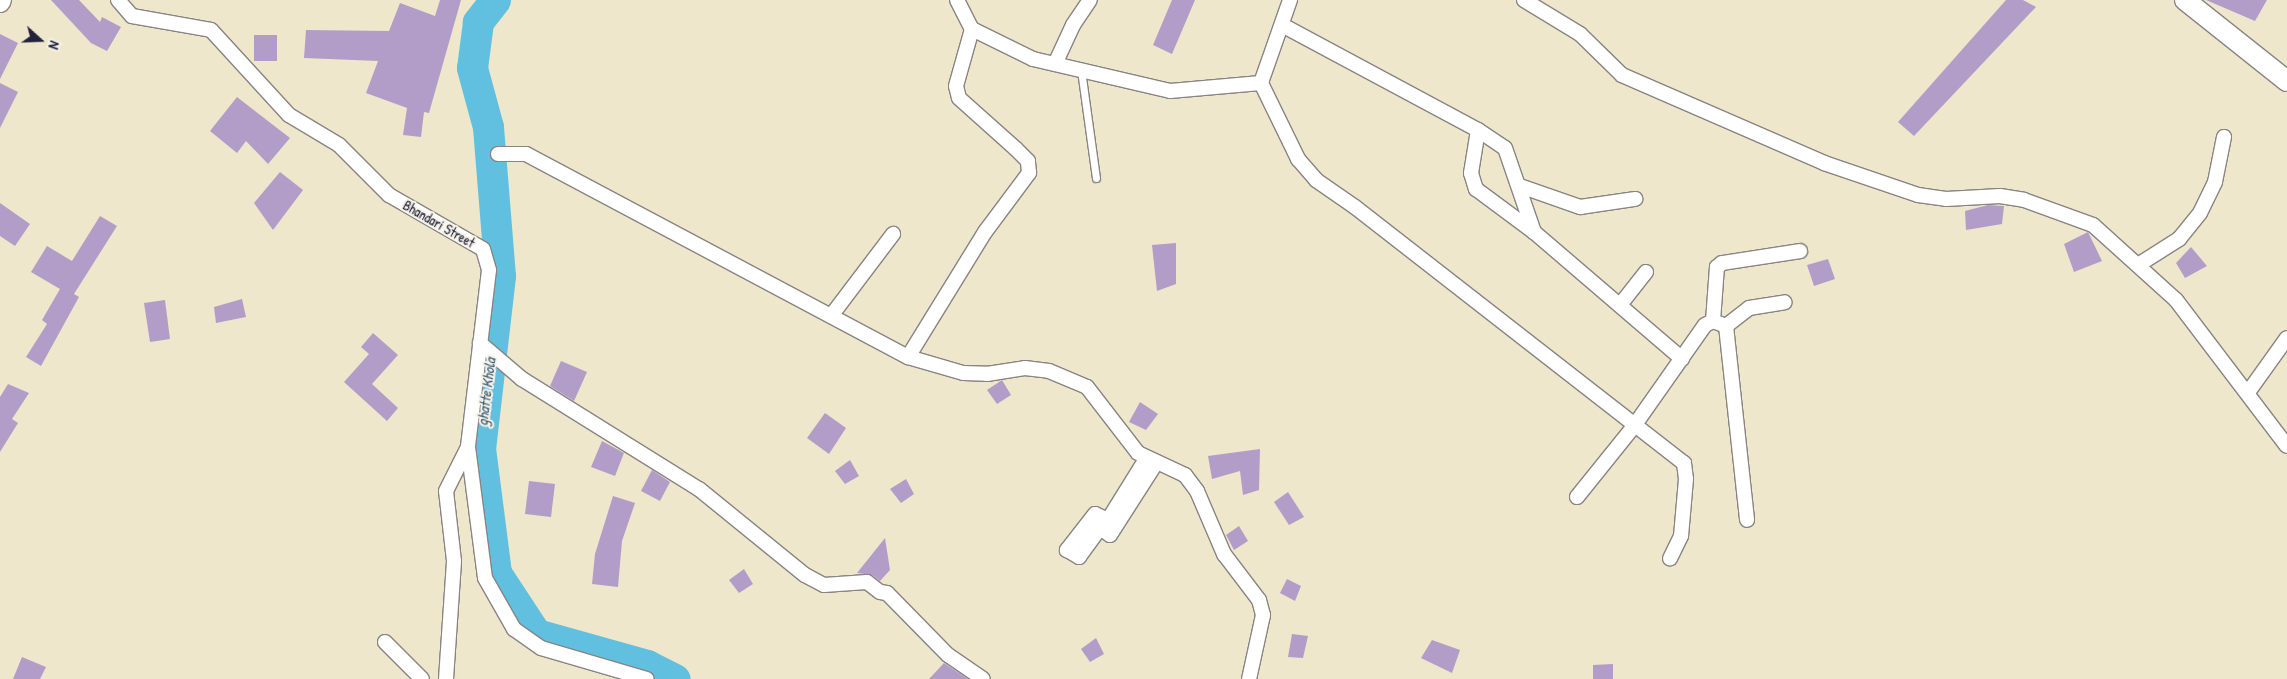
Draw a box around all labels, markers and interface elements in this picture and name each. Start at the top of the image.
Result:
north arrow [15,15,65,65]
text: N [44,39,65,52]
street label: Bhandari Street [400,197,478,251]
water label: ghatte Khola [473,357,499,427]

